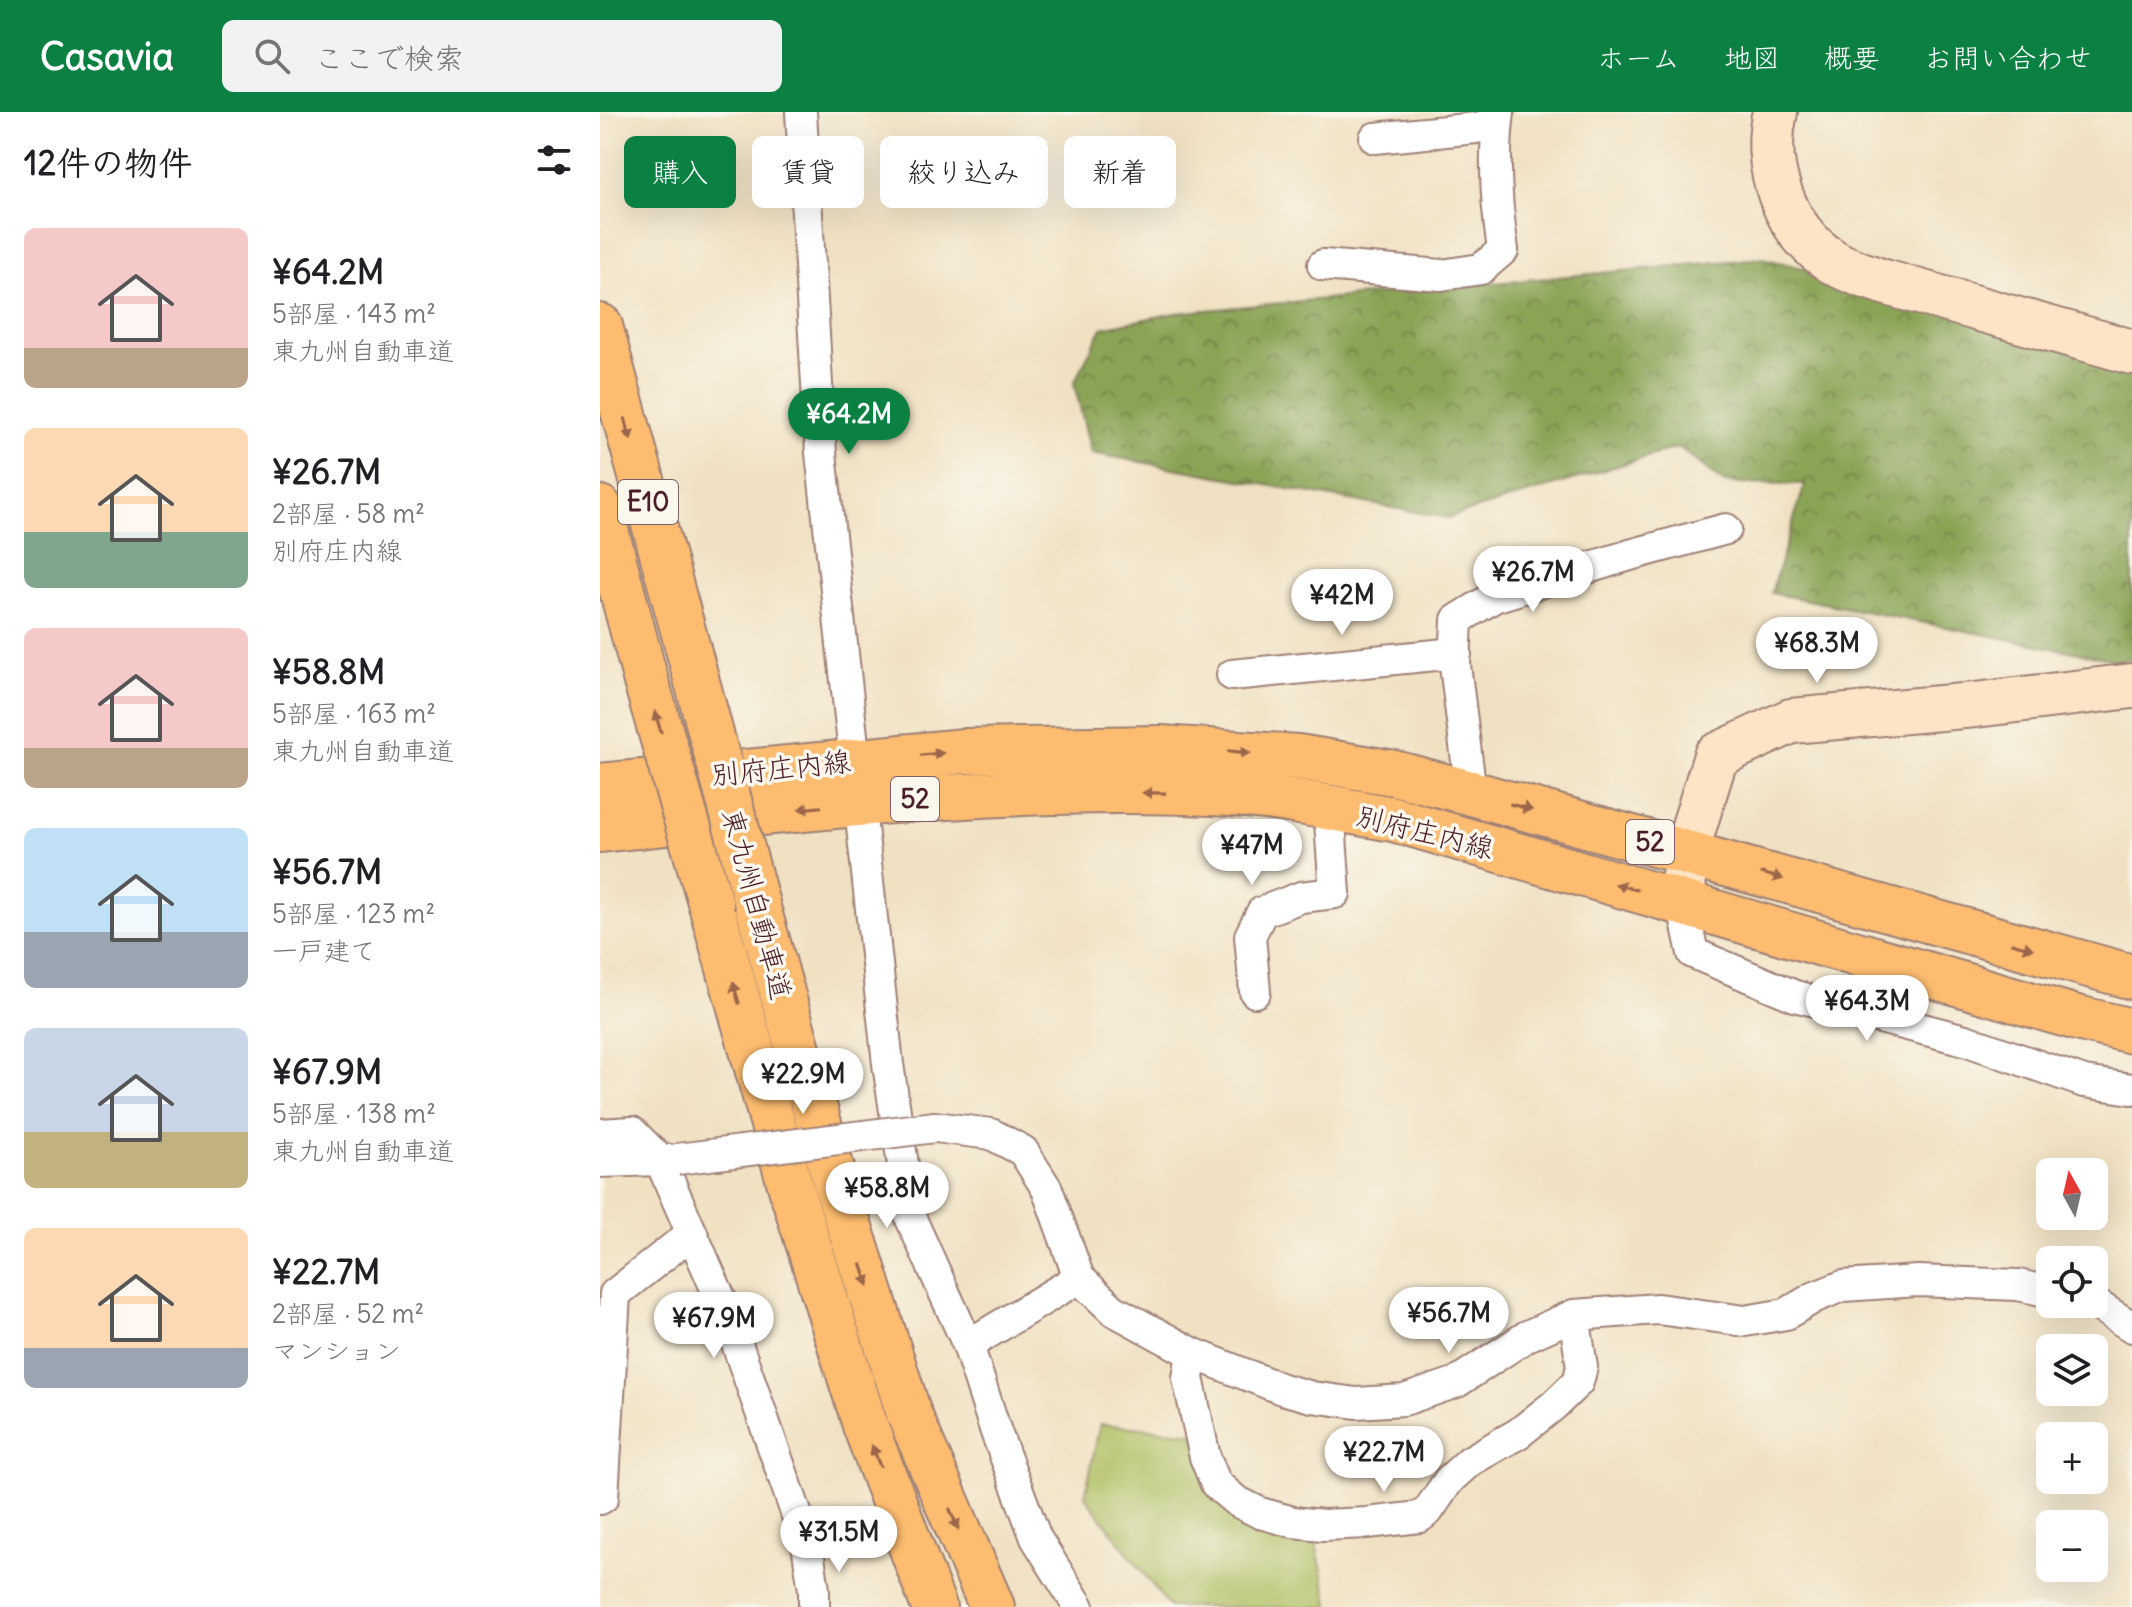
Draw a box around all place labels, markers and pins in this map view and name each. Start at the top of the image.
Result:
pin: ¥64.2M [784,388,914,456]
pin: ¥26.7M [1468,546,1598,614]
pin: ¥42M [1295,569,1389,637]
pin: ¥68.3M [1752,617,1882,685]
pin: ¥47M [1205,819,1299,887]
pin: ¥64.3M [1802,975,1932,1043]
pin: ¥22.9M [738,1048,868,1116]
pin: ¥58.8M [822,1162,952,1230]
pin: ¥56.7M [1384,1287,1514,1355]
pin: ¥67.9M [649,1292,779,1360]
pin: ¥22.7M [1319,1426,1449,1494]
pin: ¥31.5M [774,1506,904,1574]

